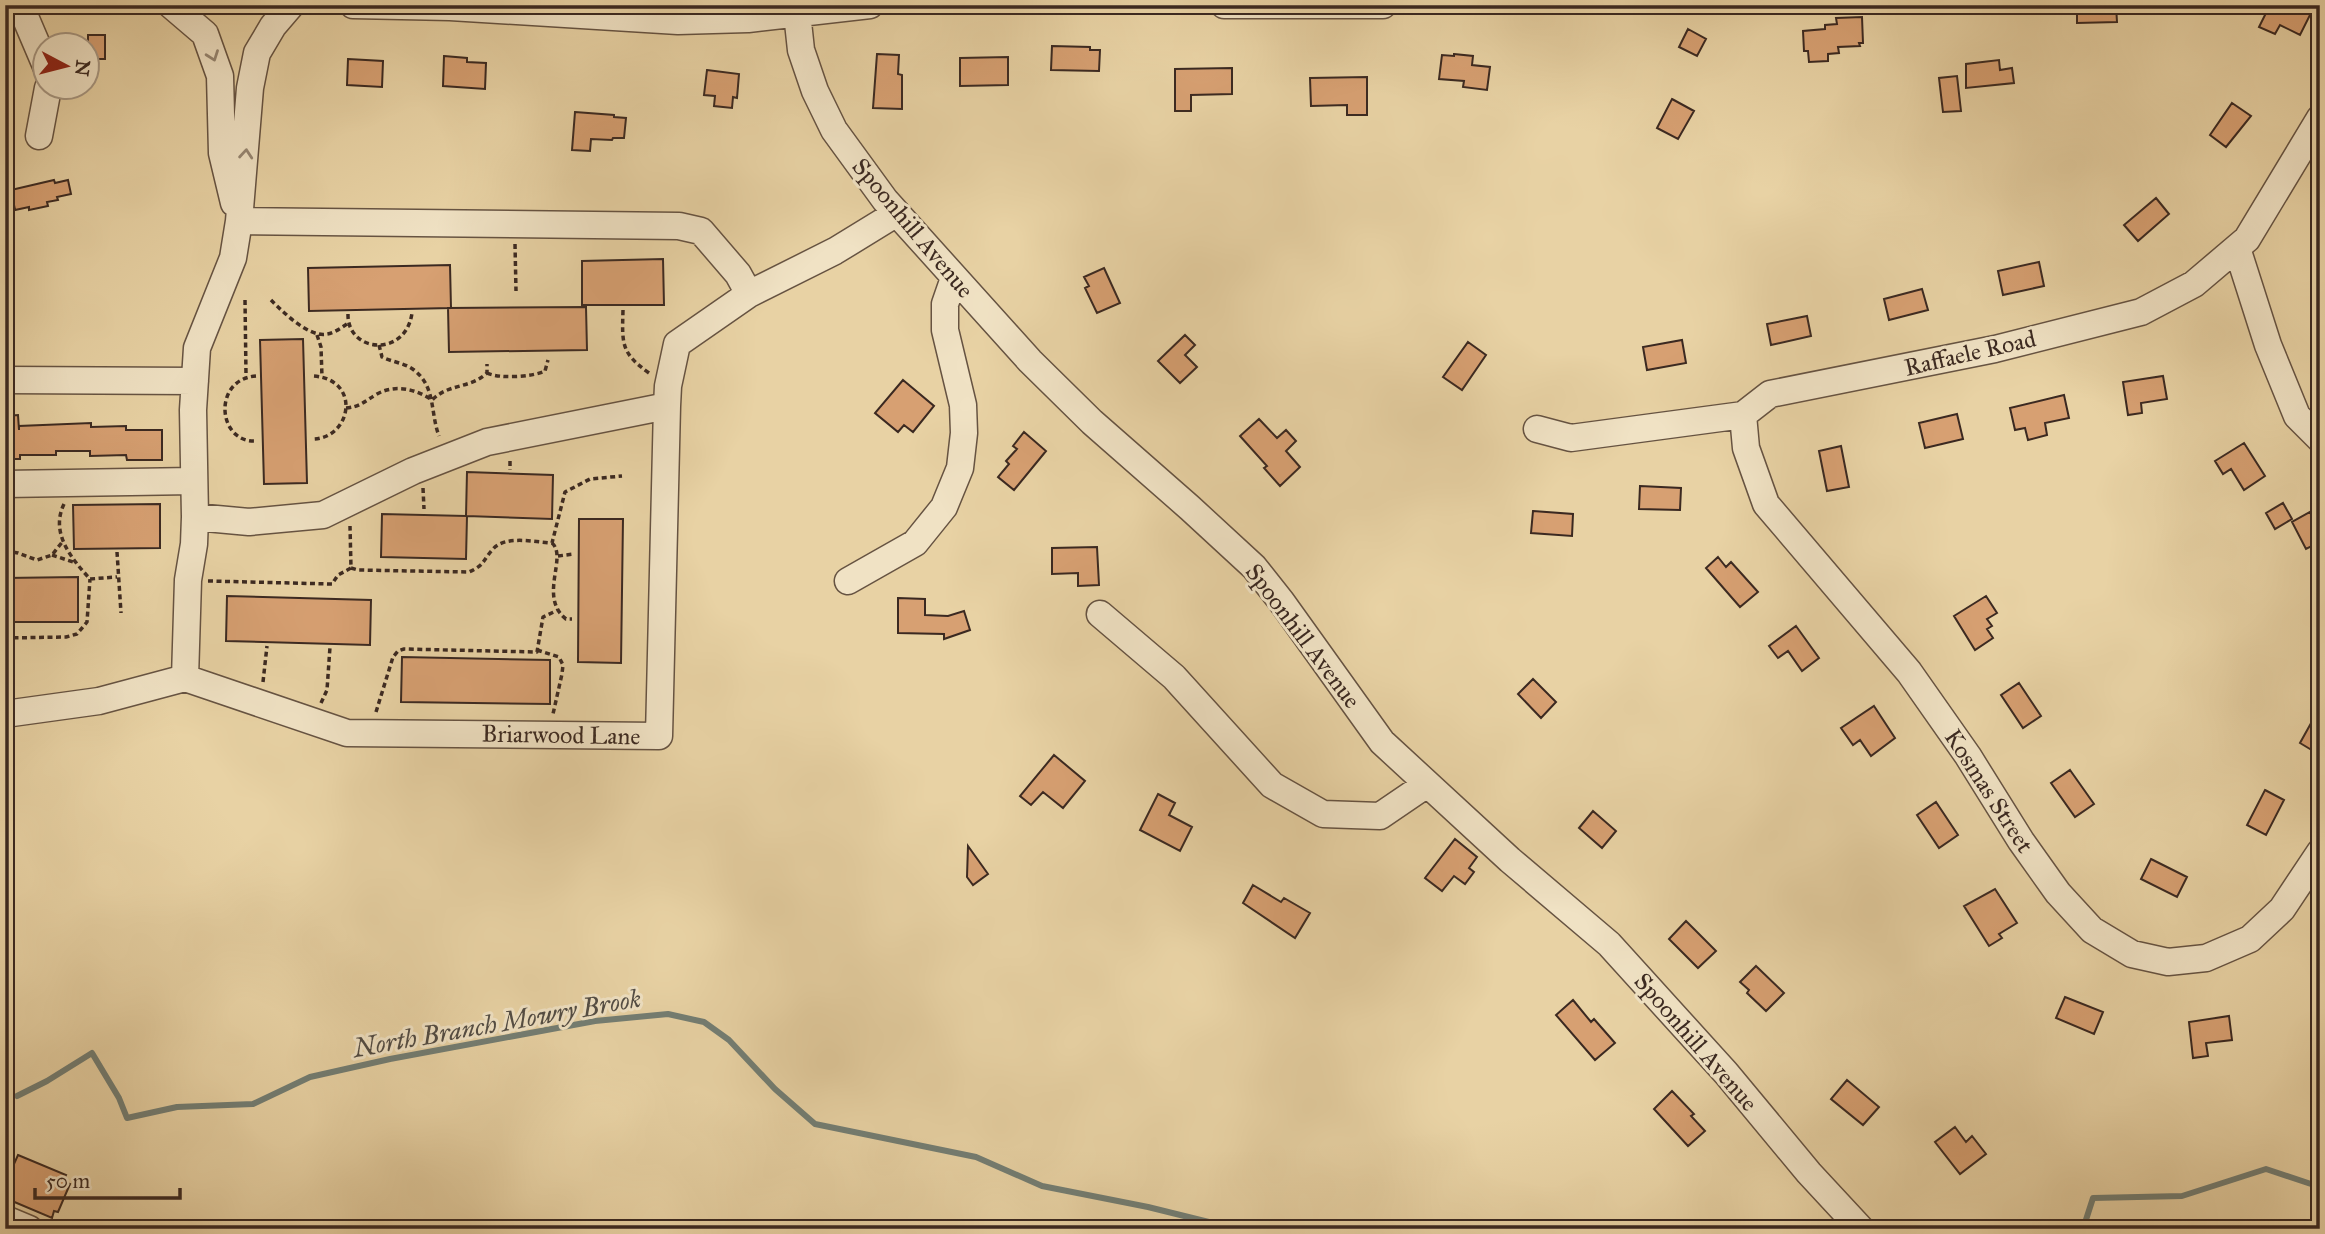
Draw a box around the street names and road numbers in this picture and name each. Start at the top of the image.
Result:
street label: Spoonhill Avenue [846,152,980,304]
street label: Raffaele Road [1901,323,2039,383]
street label: Spoonhill Avenue [1239,558,1367,714]
street label: Briarwood Lane [481,719,641,751]
street label: Kosmas Street [1938,723,2040,859]
street label: Spoonhill Avenue [1628,967,1764,1117]

